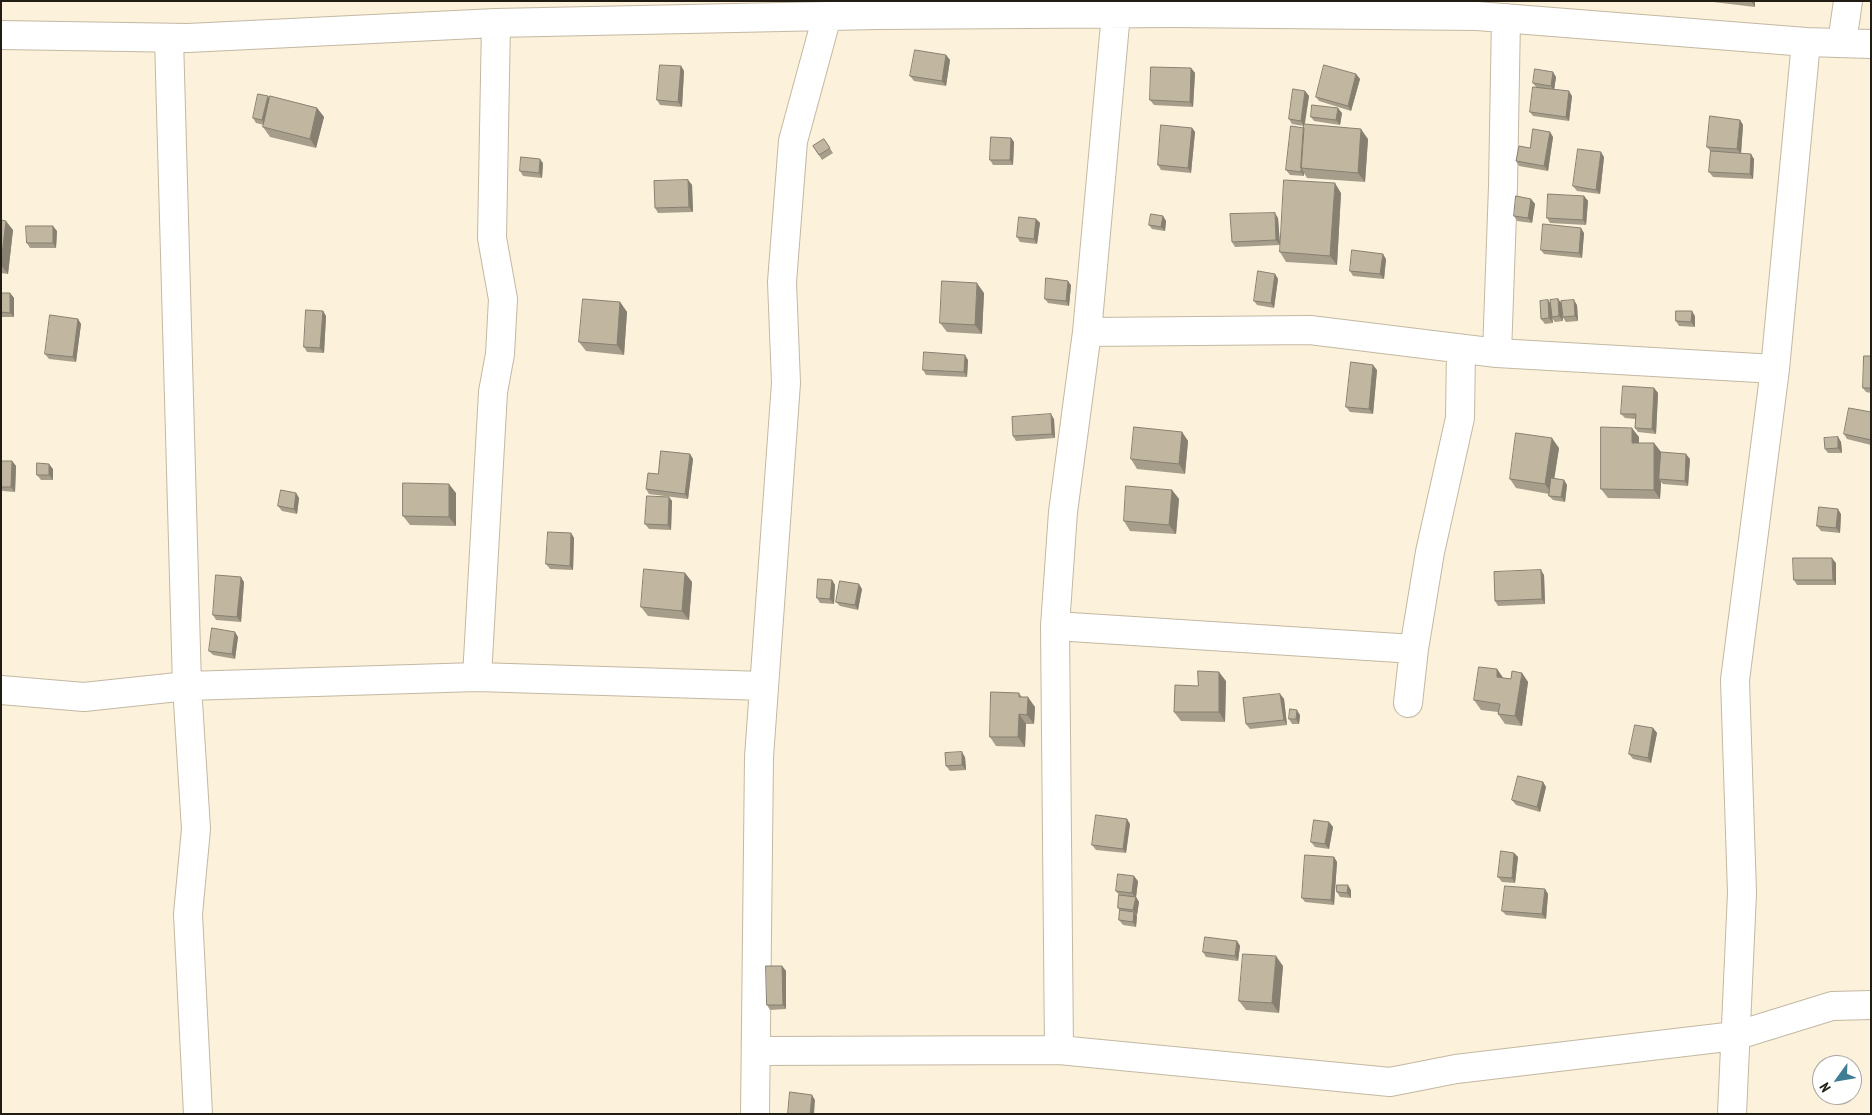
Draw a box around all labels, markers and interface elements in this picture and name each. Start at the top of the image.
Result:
north arrow [1812,1055,1862,1105]
text: N [1815,1079,1835,1095]

